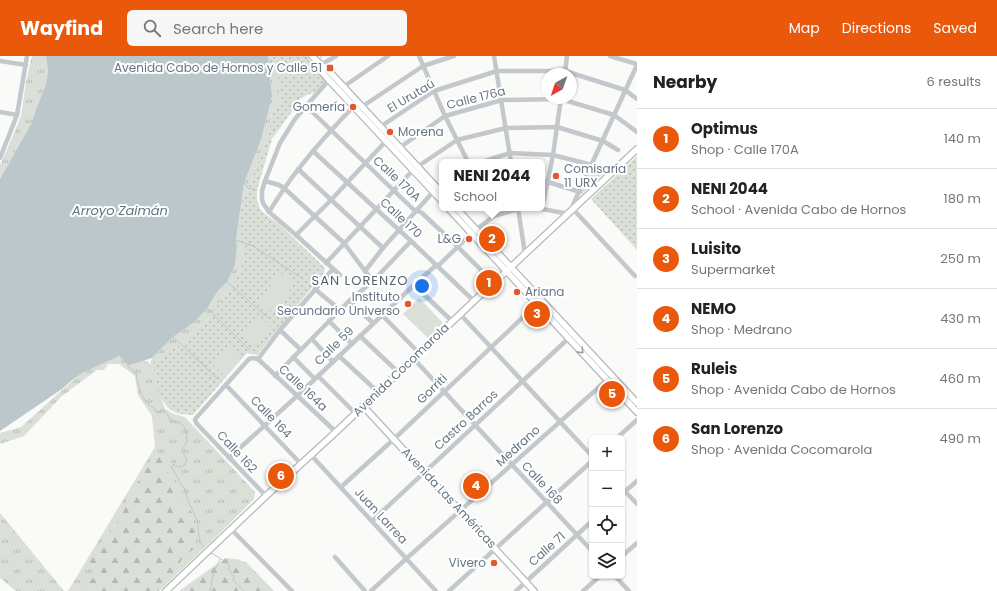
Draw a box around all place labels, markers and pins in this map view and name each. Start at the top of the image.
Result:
place label: Avenida Cabo de Hornos y Calle 51 [114,59,322,76]
marker: Avenida Cabo de Hornos y Calle 51 [325,63,335,73]
place label: Gomería [293,98,345,115]
marker: Gomería [348,102,358,112]
place label: Morena [398,123,444,140]
marker: Morena [385,127,395,137]
place label: Comisaría 11 URX [564,160,626,191]
marker: Comisaría 11 URX [551,171,561,181]
pin: 2 [479,224,505,254]
place label: L&G [438,230,461,247]
marker: L&G [464,234,474,244]
pin: 1 [476,268,502,298]
place label: Ariana [525,283,564,300]
marker: Ariana [512,287,522,297]
place label: Instituto Secundario Universo [277,288,400,319]
marker: Instituto Secundario Universo [403,299,413,309]
pin: 3 [524,299,550,329]
pin: 5 [599,379,625,409]
pin: 6 [268,461,294,491]
pin: 4 [463,471,489,501]
place label: Vivero [449,554,486,571]
marker: Vivero [489,558,499,568]

